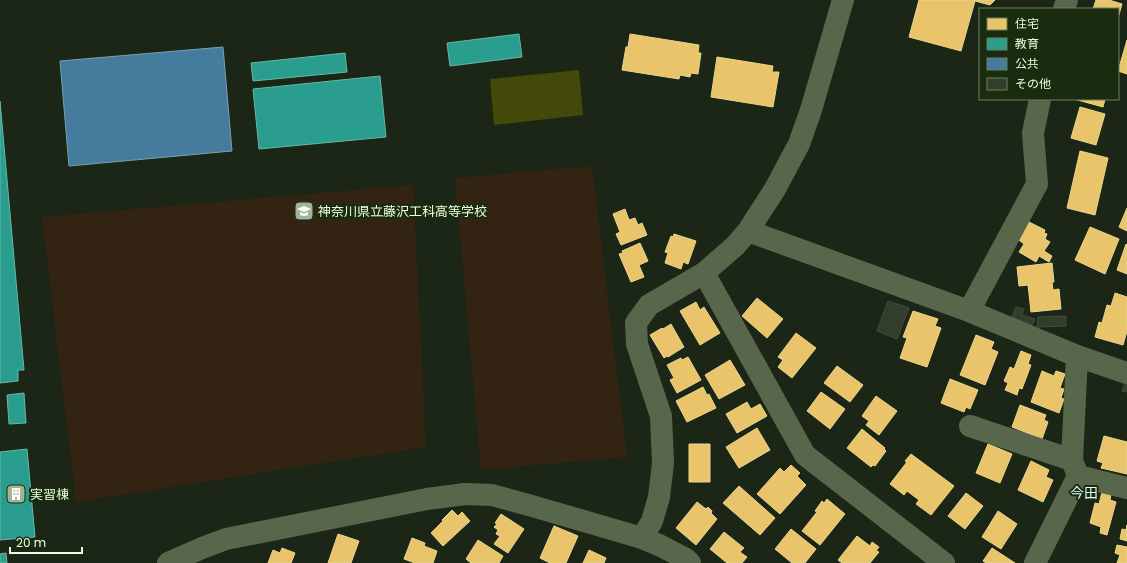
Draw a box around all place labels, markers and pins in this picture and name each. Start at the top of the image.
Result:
school or university icon: 神奈川県立藤沢工科高等学校 [293,200,315,222]
place label: 神奈川県立藤沢工科高等学校 [318,202,487,221]
building icon: 実習棟 [5,483,27,505]
place label: 実習棟 [30,485,69,504]

